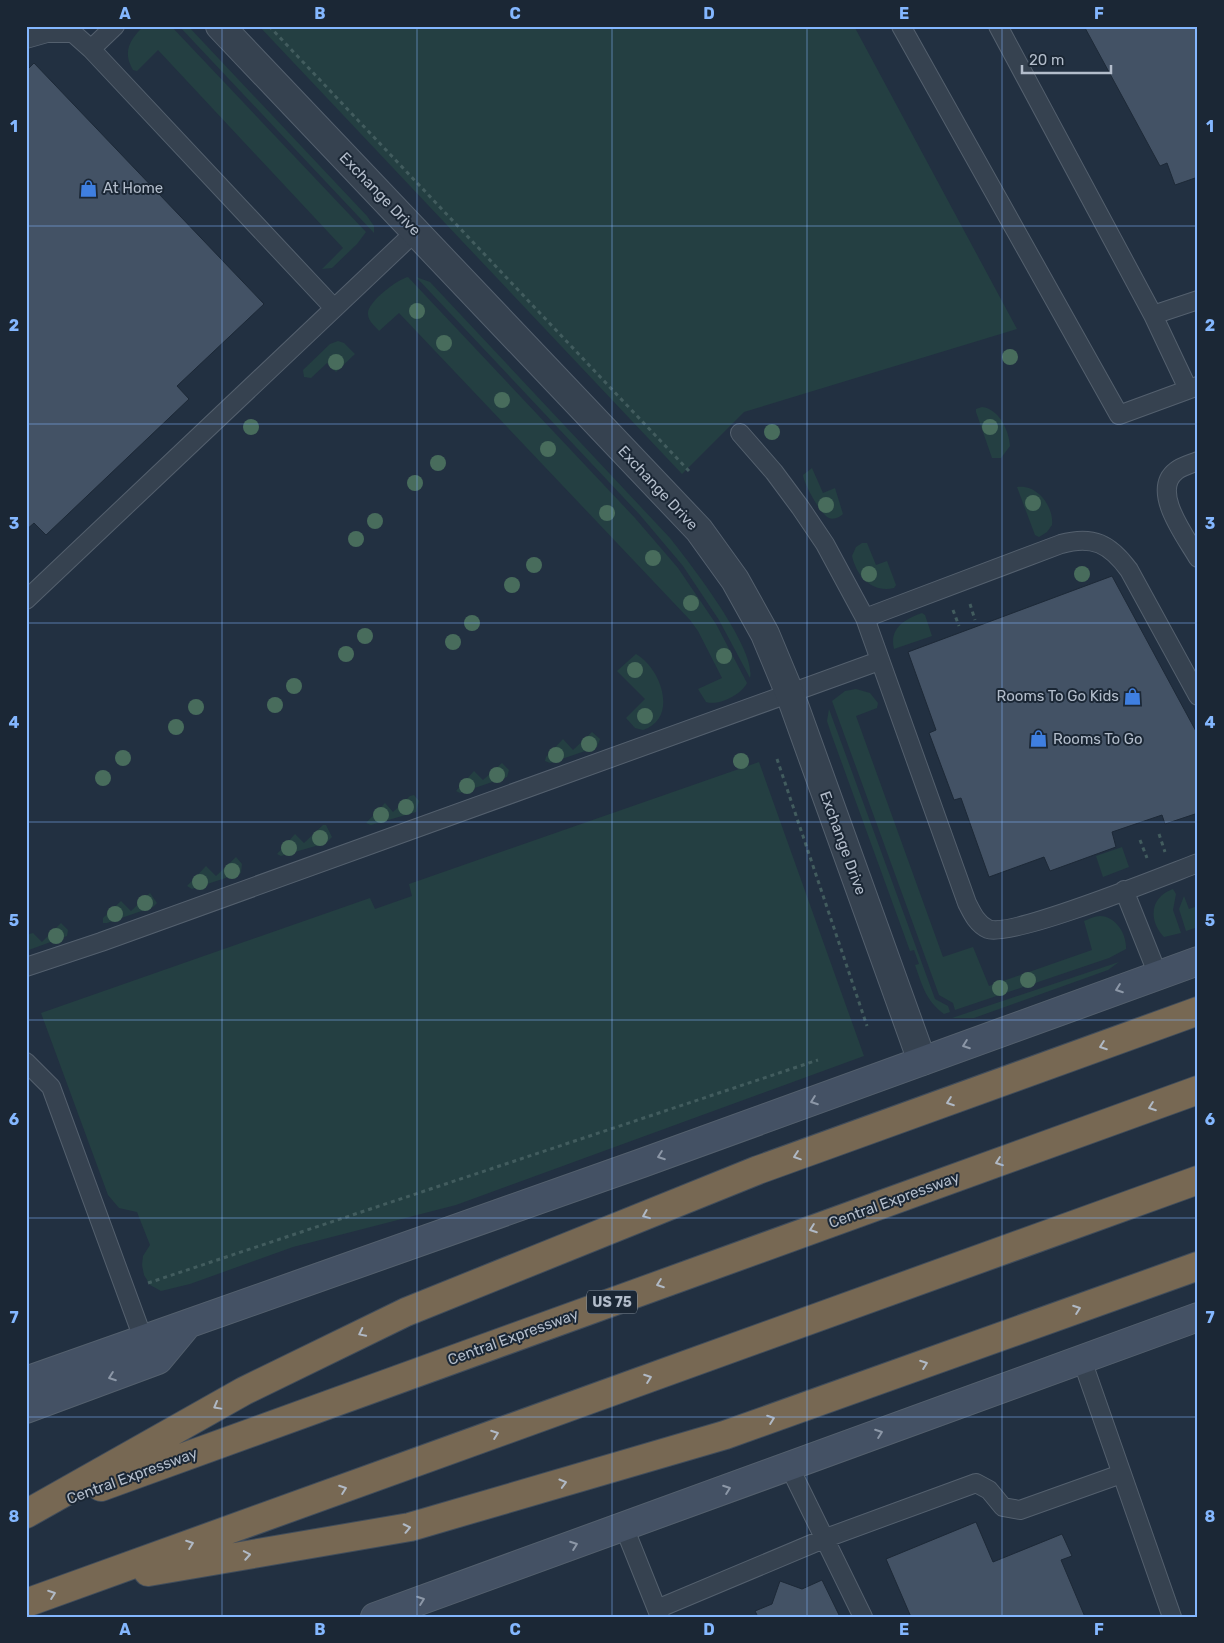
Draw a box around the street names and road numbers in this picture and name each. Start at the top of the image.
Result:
street label: Exchange Drive [336,149,424,239]
street label: Exchange Drive [614,442,702,534]
street label: Exchange Drive [816,789,870,897]
street label: Central Expressway [826,1168,962,1232]
road number: US 75 [587,1290,637,1314]
street label: Central Expressway [445,1305,581,1369]
street label: Central Expressway [64,1444,200,1508]

